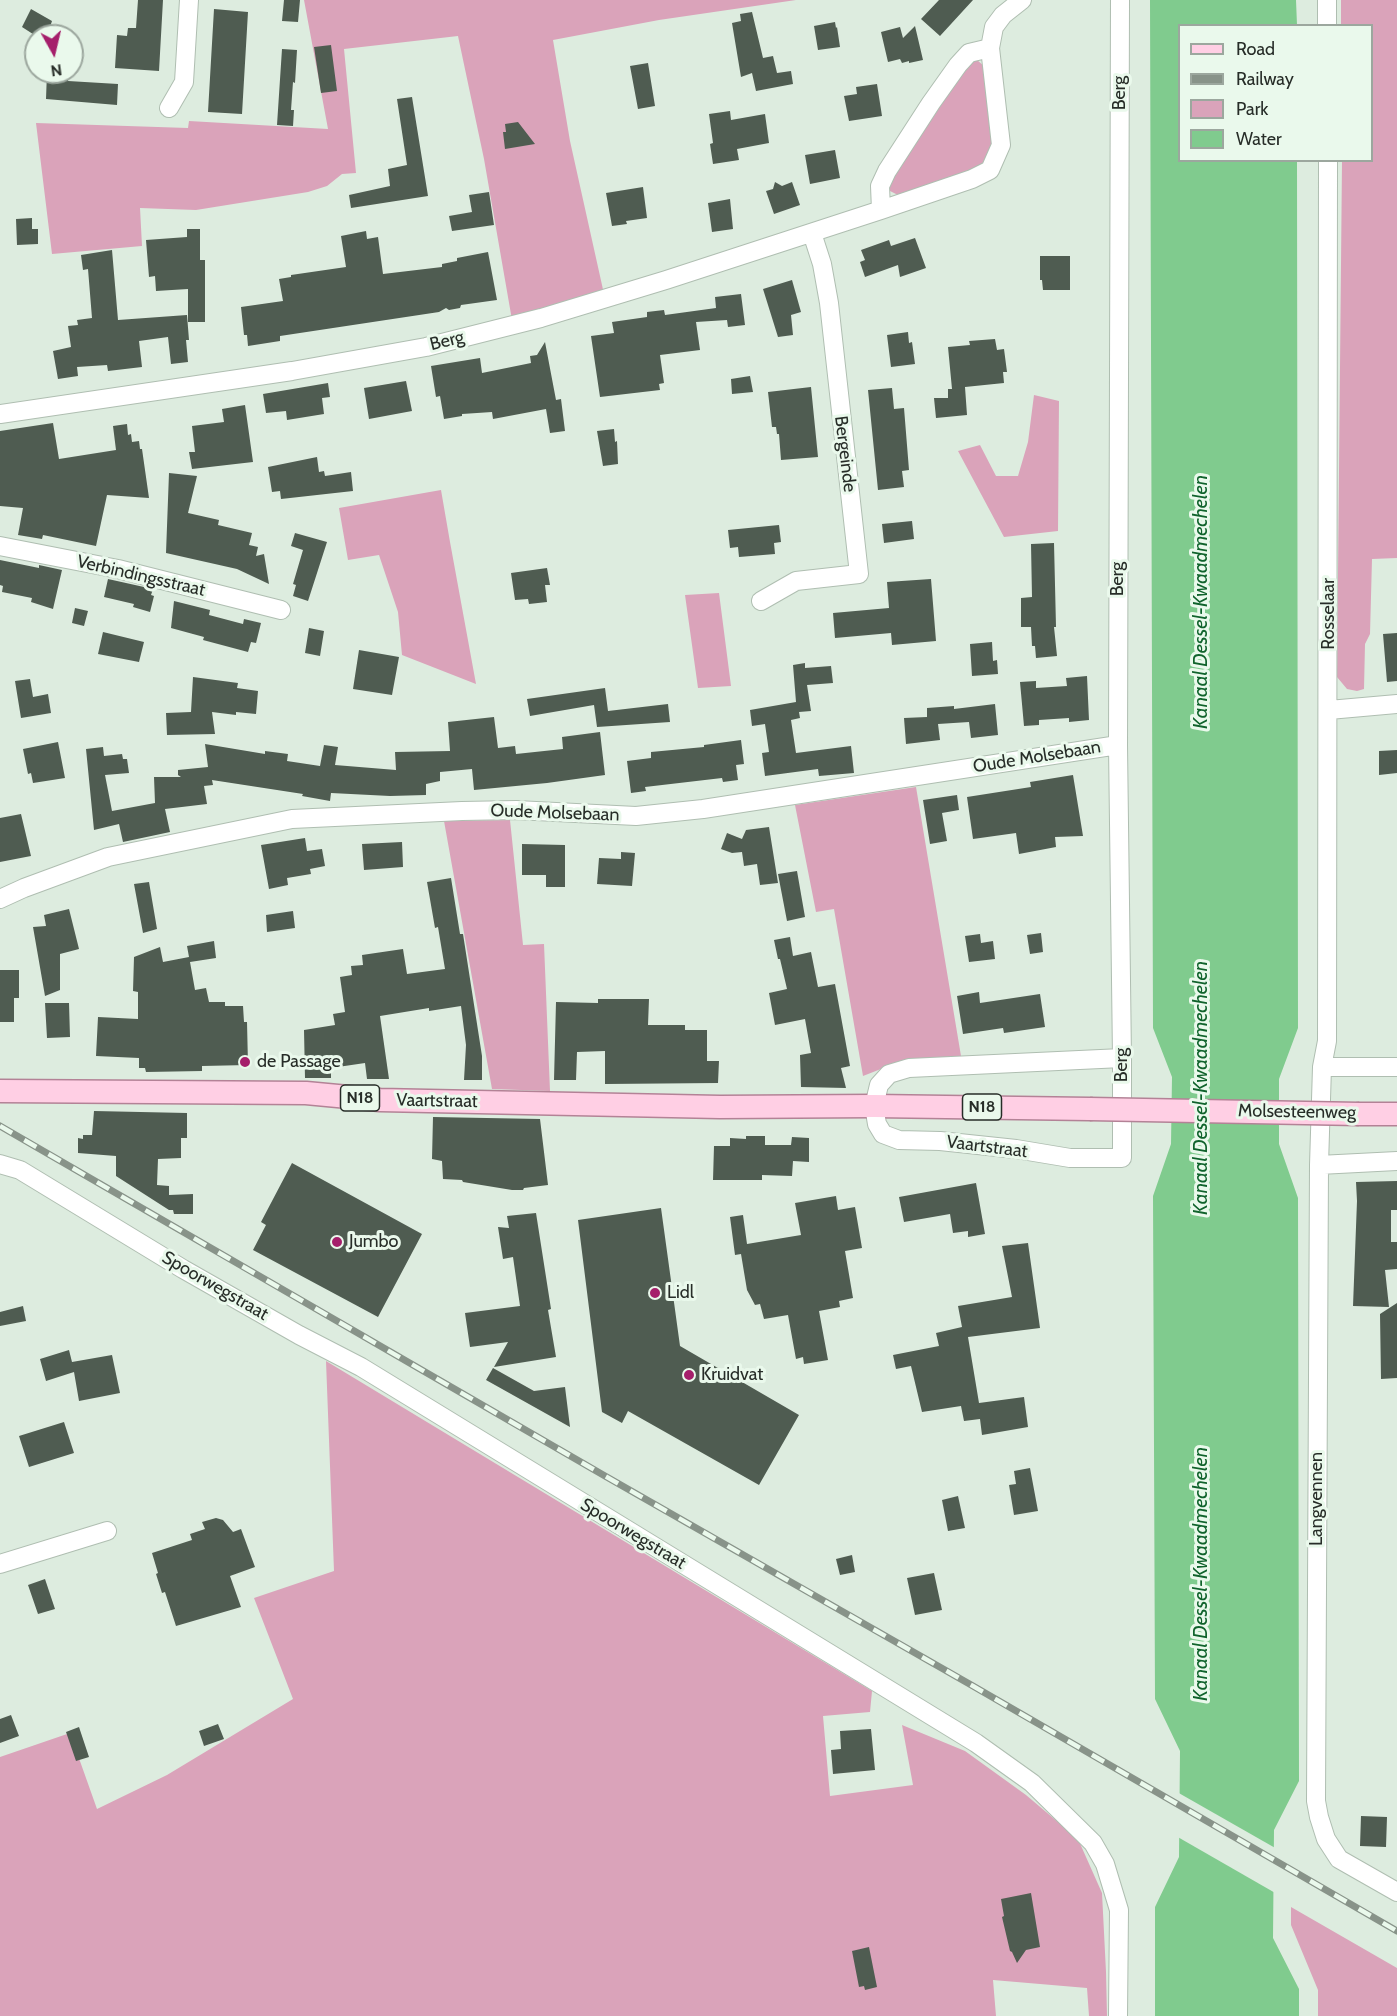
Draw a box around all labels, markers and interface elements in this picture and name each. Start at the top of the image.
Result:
north arrow [24,24,84,84]
legend [1178,24,1373,162]
text: Road [1236,38,1275,60]
text: N [49,60,63,81]
text: Railway [1236,68,1294,90]
street label: Berg [1109,76,1131,110]
text: Park [1236,98,1268,120]
text: Water [1236,128,1282,150]
street label: Berg [428,326,466,356]
street label: Bergeinde [830,415,860,493]
water label: Kanaal Dessel-Kwaadmechelen [1189,475,1213,729]
street label: Verbindingsstraat [75,551,207,601]
street label: Berg [1107,562,1129,596]
street label: Rosselaar [1318,578,1340,650]
street label: Oude Molsebaan [972,736,1102,778]
street label: Oude Molsebaan [490,800,620,826]
water label: Kanaal Dessel-Kwaadmechelen [1189,961,1213,1215]
street label: Berg [1111,1048,1133,1082]
place label: de Passage [257,1051,341,1073]
marker: de Passage [238,1055,252,1069]
road number: N18 [340,1085,380,1111]
street label: Vaartstraat [396,1089,478,1113]
road number: N18 [962,1094,1002,1120]
street label: Molsesteenweg [1238,1100,1356,1124]
street label: Vaartstraat [945,1131,1029,1163]
place label: Jumbo [349,1231,398,1253]
marker: Jumbo [330,1235,344,1249]
street label: Spoorwegstraat [158,1247,272,1325]
place label: Lidl [667,1282,694,1304]
marker: Lidl [648,1286,662,1300]
place label: Kruidvat [701,1364,763,1386]
marker: Kruidvat [682,1368,696,1382]
water label: Kanaal Dessel-Kwaadmechelen [1189,1447,1213,1701]
street label: Langvennen [1306,1452,1328,1546]
street label: Spoorwegstraat [576,1494,690,1574]

